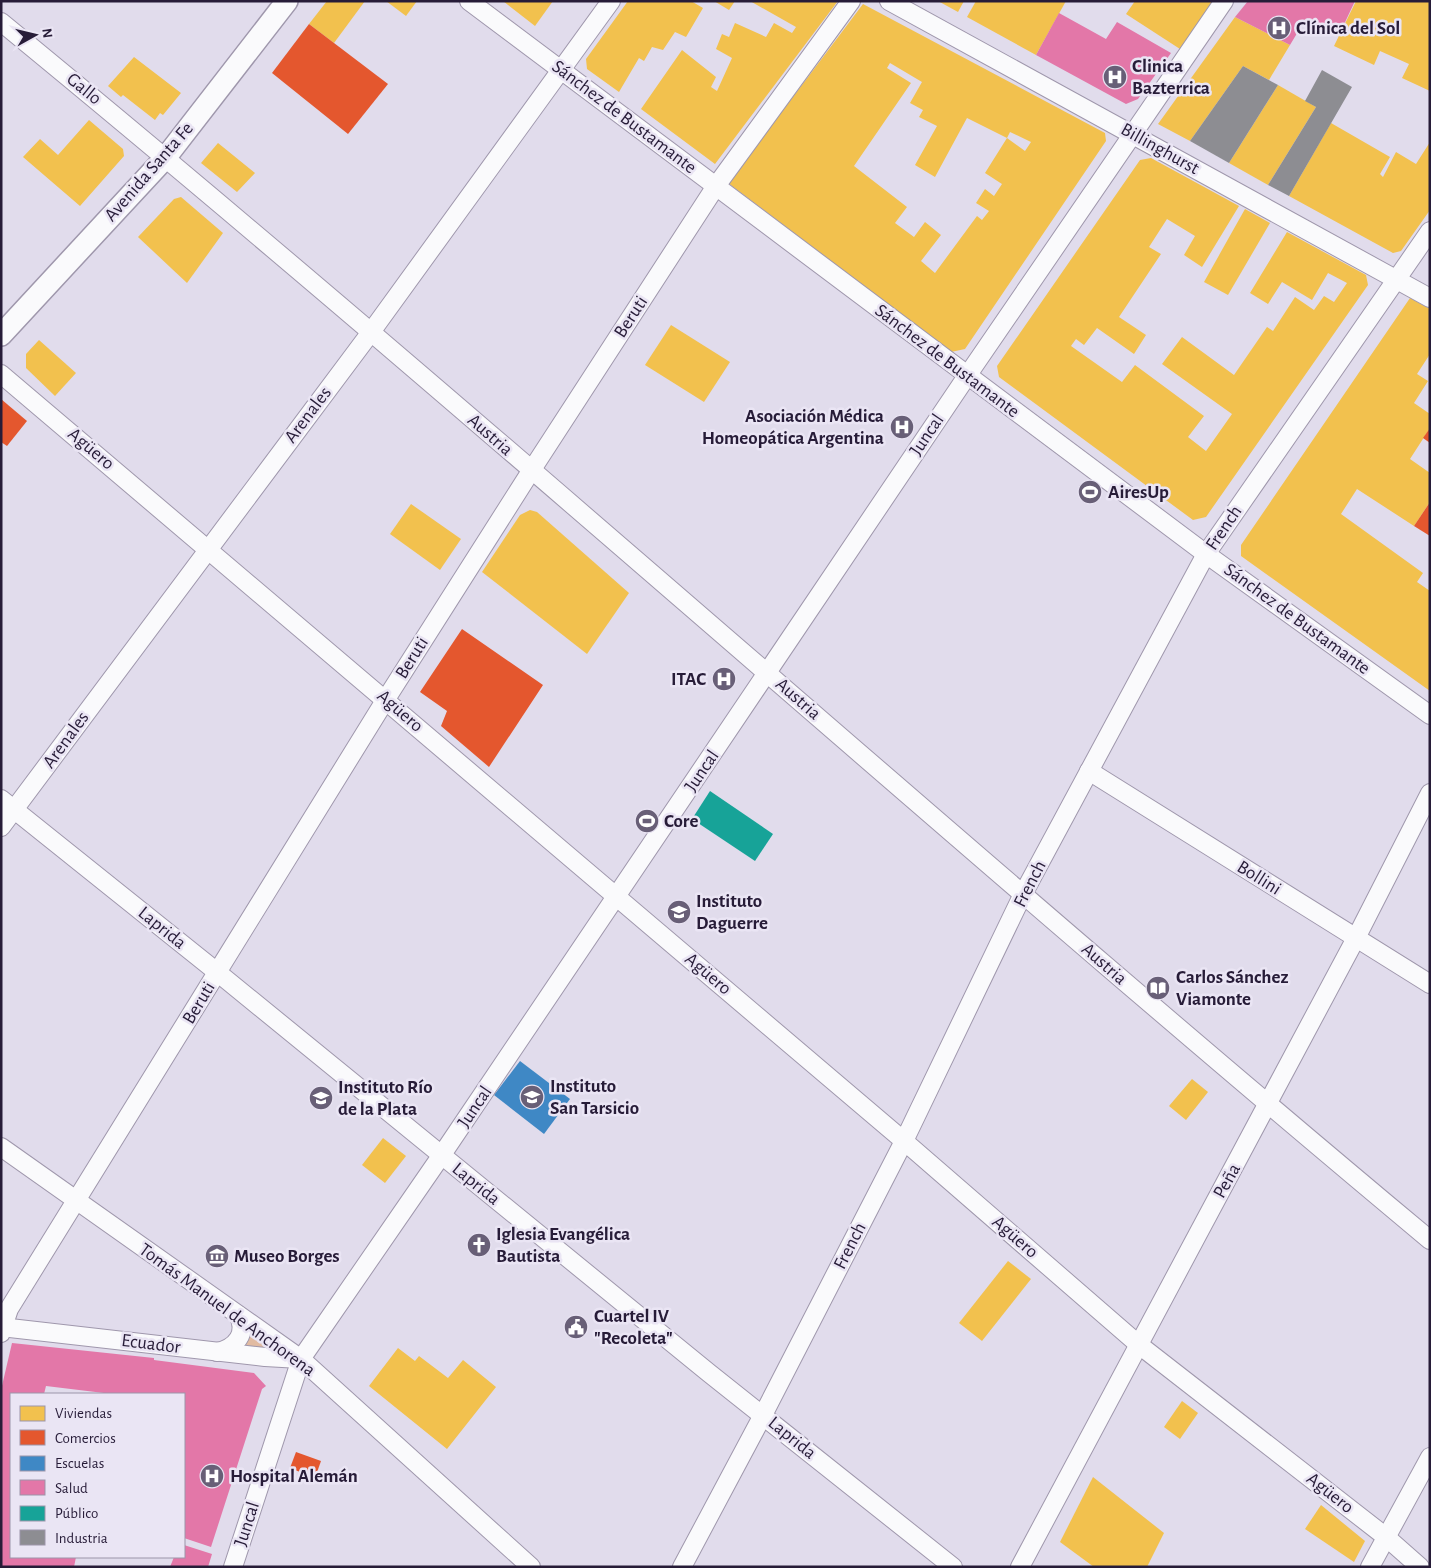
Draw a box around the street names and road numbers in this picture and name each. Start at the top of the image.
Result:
street label: Sánchez de Bustamante [548,57,700,177]
street label: Gallo [63,69,105,109]
street label: Avenida Santa Fe [101,119,197,225]
street label: Billinghurst [1118,120,1202,178]
street label: Beruti [611,293,651,341]
street label: Sánchez de Bustamante [871,301,1023,421]
street label: Arenales [281,383,335,447]
street label: Austria [464,410,516,460]
street label: Juncal [906,411,948,459]
street label: Agüero [64,424,118,474]
street label: French [1202,502,1246,554]
street label: Sánchez de Bustamante [1220,560,1374,678]
street label: Beruti [392,634,432,682]
street label: Austria [772,674,824,724]
street label: Agüero [373,686,427,736]
street label: Arenales [39,708,93,772]
street label: Juncal [681,747,723,795]
street label: Bollini [1234,857,1284,899]
street label: French [1010,858,1050,910]
street label: Laprida [134,903,190,953]
street label: Austria [1078,939,1130,989]
street label: Agüero [681,949,735,999]
street label: Beruti [179,979,219,1027]
street label: Juncal [454,1083,496,1131]
street label: Laprida [448,1159,504,1209]
street label: Peña [1210,1160,1244,1202]
street label: Agüero [988,1212,1042,1262]
street label: French [830,1220,870,1272]
street label: Tomás Manuel de Anchorena [135,1240,319,1380]
street label: Ecuador [120,1331,182,1357]
street label: Laprida [764,1413,820,1463]
street label: Agüero [1303,1469,1357,1517]
street label: Juncal [231,1499,263,1549]

